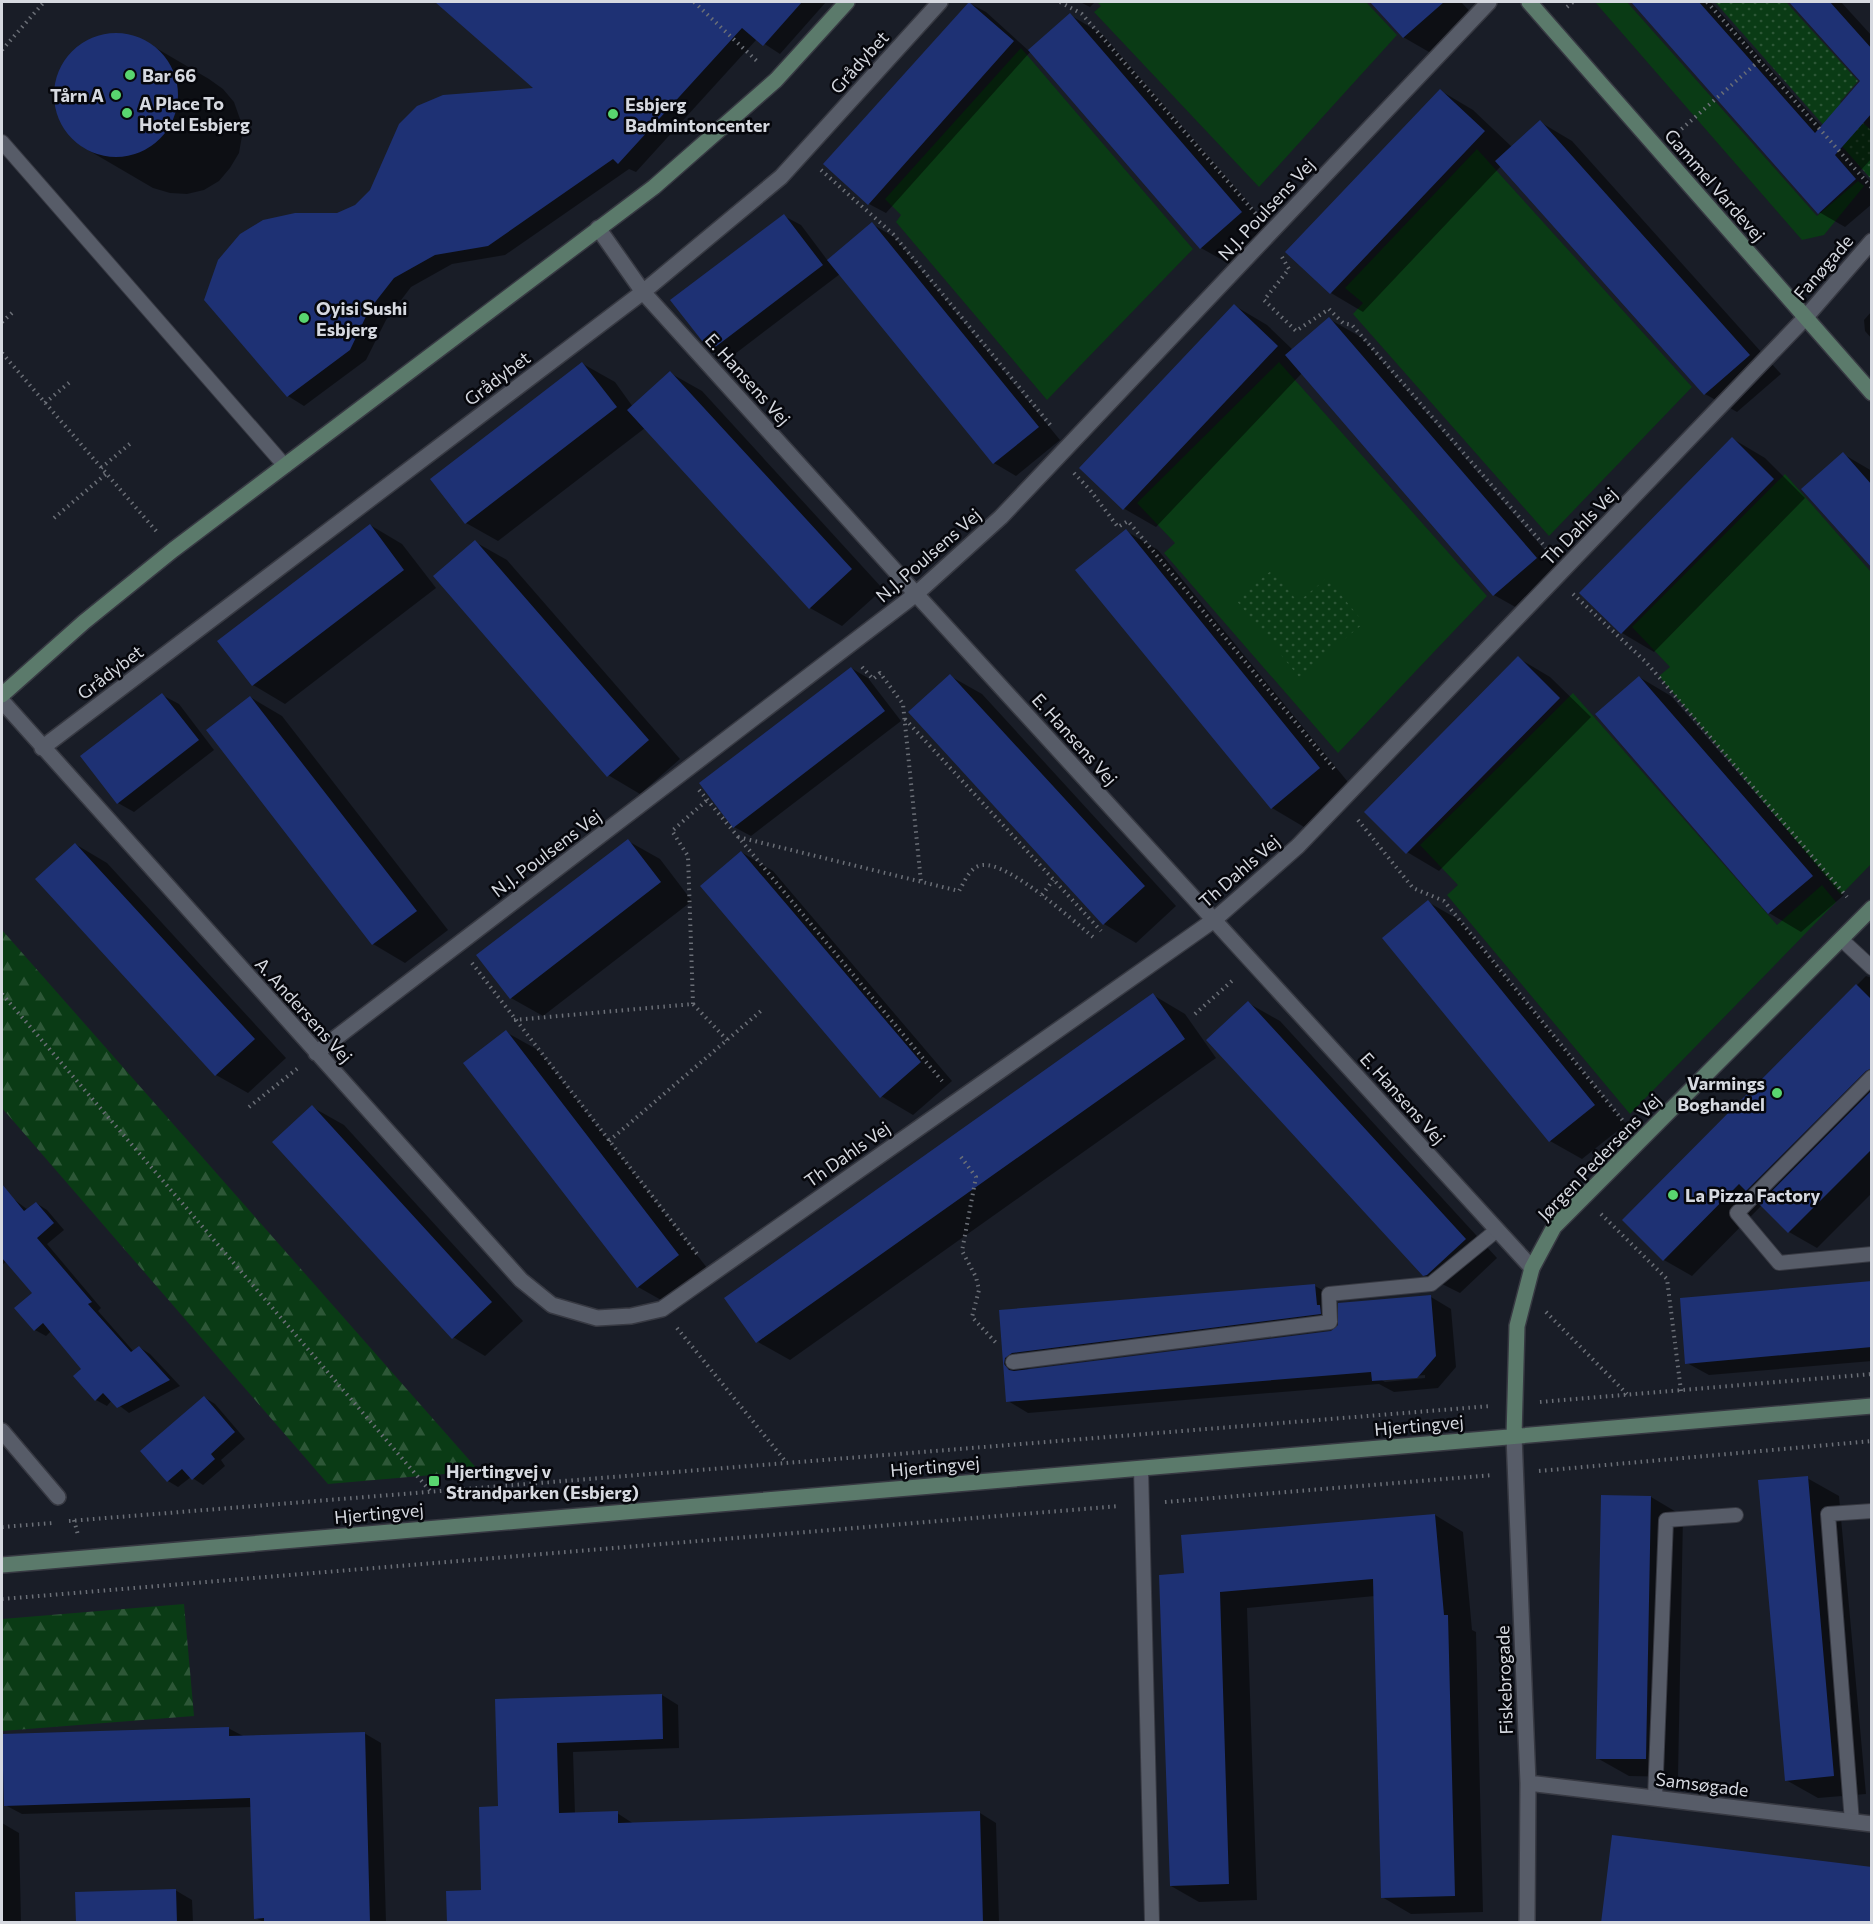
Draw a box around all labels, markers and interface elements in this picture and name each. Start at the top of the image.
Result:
street label: Grådybet [825,26,893,98]
place label: Bar 66 [142,64,196,86]
marker: Bar 66 [123,68,137,82]
place label: Tårn A [50,84,104,106]
marker: Tårn A [109,88,123,102]
place label: A Place To Hotel Esbjerg [139,92,250,135]
place label: Esbjerg Badmintoncenter [625,93,770,136]
marker: A Place To Hotel Esbjerg [120,106,134,120]
marker: Esbjerg Badmintoncenter [606,107,620,121]
street label: Gammel Vardevej [1660,124,1770,246]
street label: N.J. Poulsens Vej [1213,153,1319,265]
street label: Fanøgade [1789,230,1857,304]
place label: Oyisi Sushi Esbjerg [316,297,407,340]
marker: Oyisi Sushi Esbjerg [297,311,311,325]
street label: E. Hansens Vej [701,328,795,430]
street label: Grådybet [460,346,534,410]
street label: Th Dahls Vej [1536,483,1622,569]
street label: N.J. Poulsens Vej [871,503,985,607]
street label: Grådybet [73,640,147,704]
street label: E. Hansens Vej [1028,688,1122,790]
street label: N.J. Poulsens Vej [487,805,605,901]
street label: Th Dahls Vej [1194,830,1284,912]
street label: A. Andersens Vej [251,953,357,1067]
street label: E. Hansens Vej [1356,1047,1450,1149]
place label: Varmings Boghandel [1677,1072,1765,1115]
marker: Varmings Boghandel [1770,1086,1784,1100]
street label: Jørgen Pedersens Vej [1533,1089,1665,1225]
street label: Th Dahls Vej [800,1116,894,1192]
place label: La Pizza Factory [1685,1184,1821,1206]
marker: La Pizza Factory [1666,1188,1680,1202]
street label: Hjertingvej [1373,1410,1465,1440]
street label: Hjertingvej [889,1451,981,1481]
place label: Hjertingvej v Strandparken (Esbjerg) [446,1460,639,1503]
marker: Hjertingvej v Strandparken (Esbjerg) [427,1474,441,1488]
street label: Hjertingvej [333,1498,425,1528]
street label: Fiskebrogade [1491,1625,1517,1735]
street label: Samsøgade [1654,1767,1750,1801]

